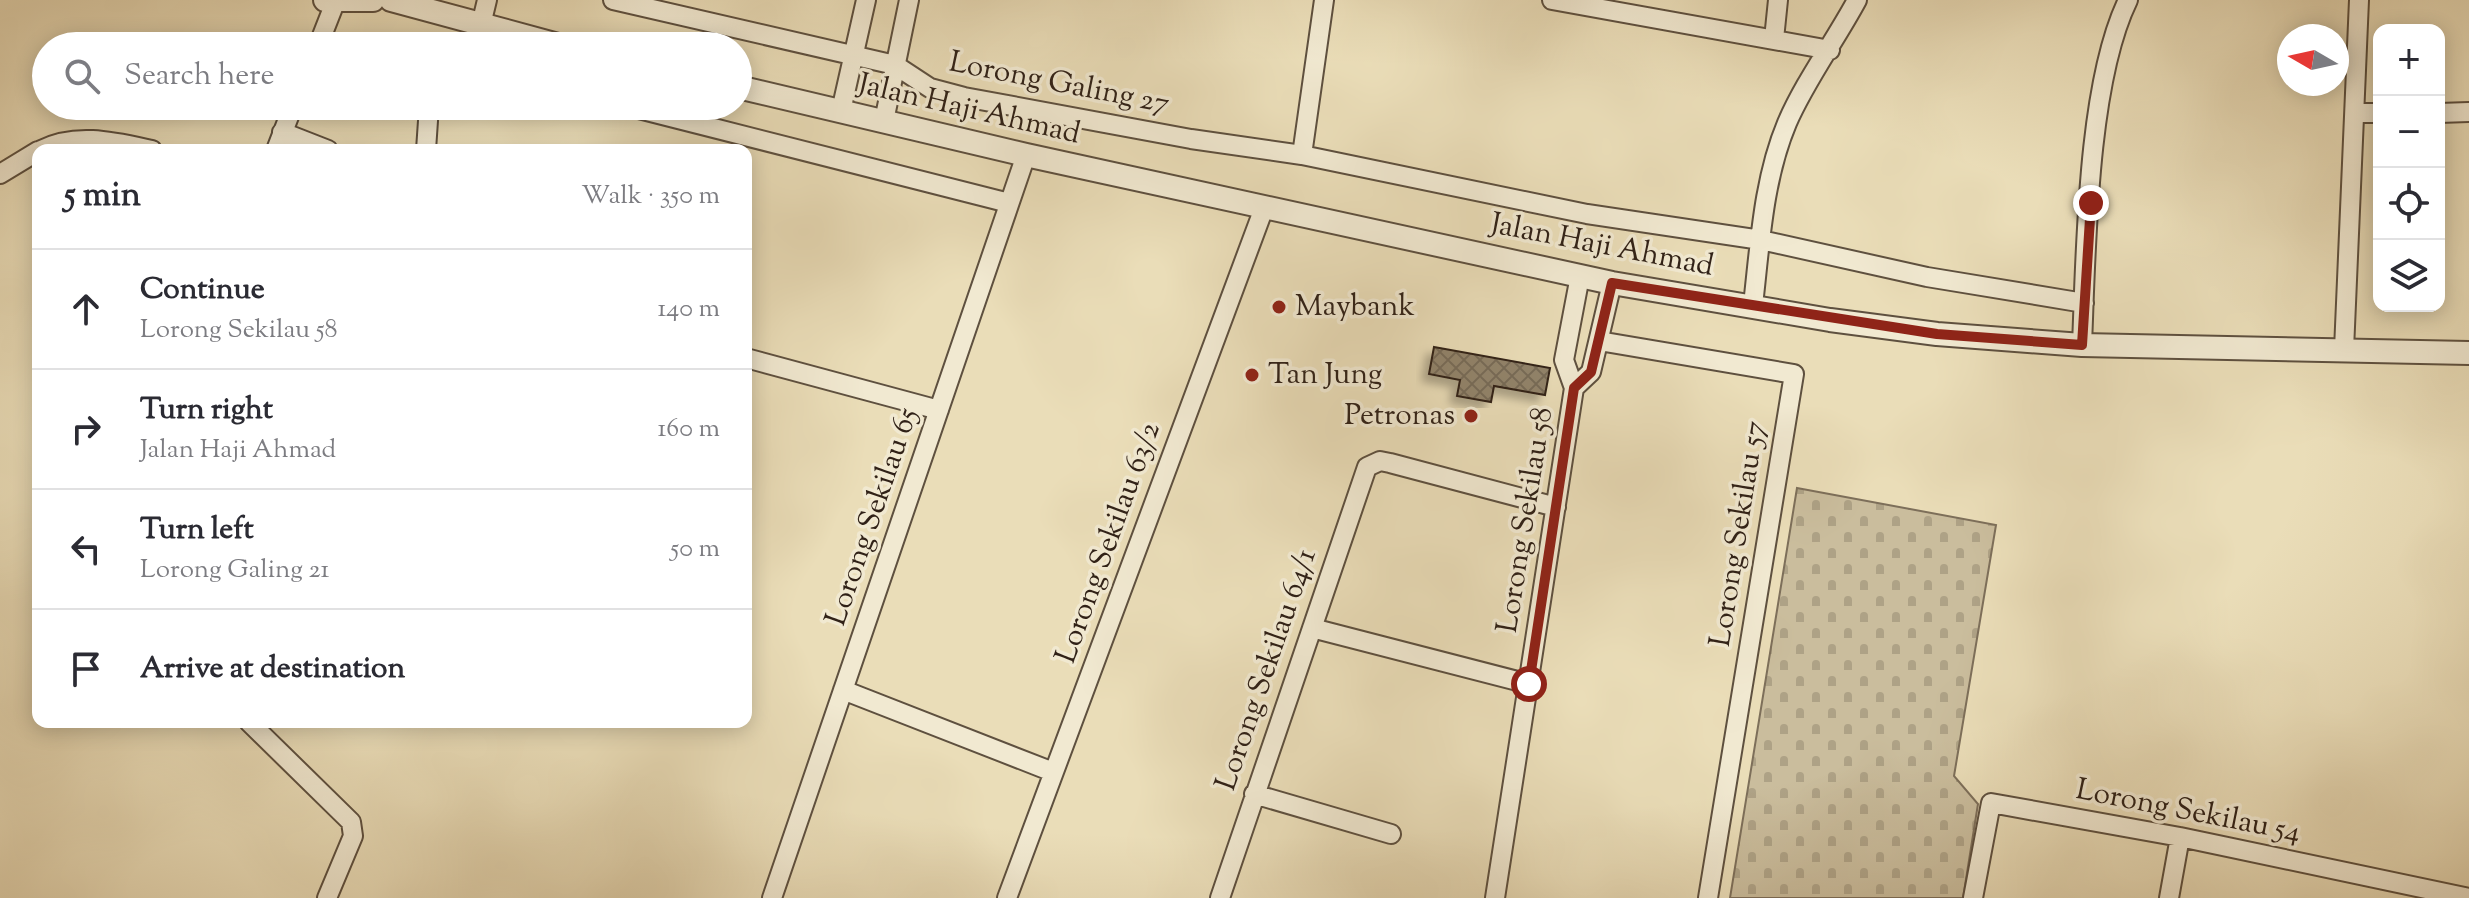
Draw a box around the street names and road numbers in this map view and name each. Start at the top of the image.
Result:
street label: Lorong Galing 27 [945,42,1173,126]
street label: Jalan Haji Ahmad [852,63,1084,156]
street label: Jalan Haji Ahmad [1485,203,1717,289]
street label: Lorong Sekilau 65 [816,402,930,632]
street label: Lorong Sekilau 58 [1487,404,1565,636]
street label: Lorong Sekilau 63/2 [1045,416,1173,670]
street label: Lorong Sekilau 57 [1700,418,1778,650]
street label: Lorong Sekilau 64/1 [1206,544,1328,796]
street label: Lorong Sekilau 54 [2072,769,2304,855]

